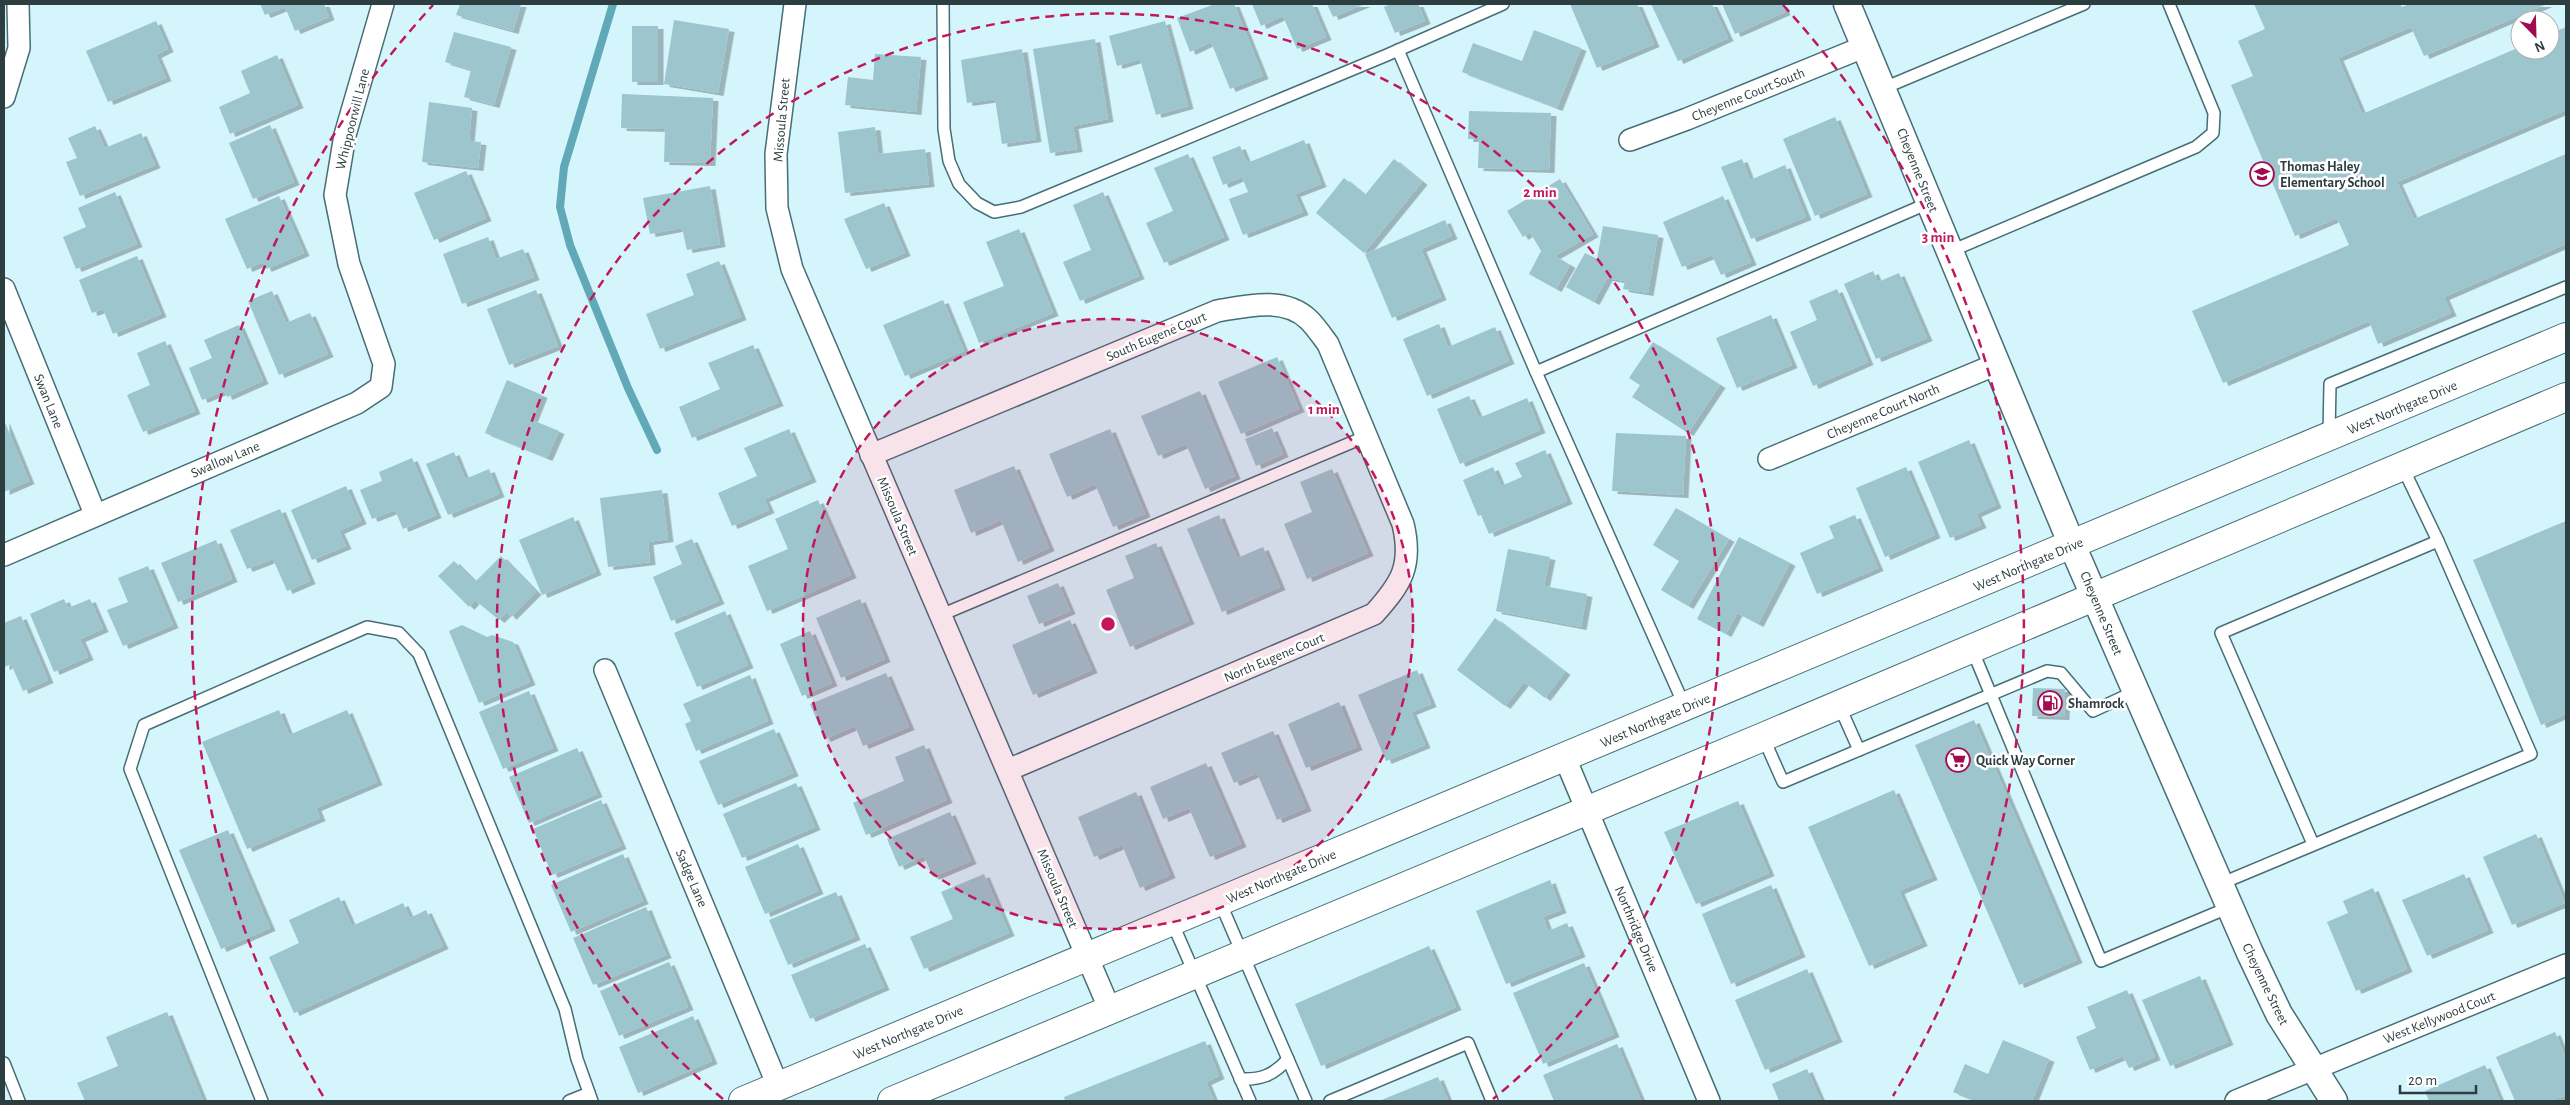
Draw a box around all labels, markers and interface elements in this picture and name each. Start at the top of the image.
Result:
north arrow [2510,10,2560,60]
text: N [2532,38,2547,54]
street label: Cheyenne Court South [1690,66,1807,124]
street label: Whippoorwill Lane [334,67,372,171]
street label: Missoula Street [771,77,793,163]
street label: Cheyenne Street [1894,126,1940,215]
place label: Thomas Haley Elementary School [2280,160,2385,190]
school or university icon: Thomas Haley Elementary School [2249,161,2275,187]
text: 2 min [1523,185,1557,200]
text: 3 min [1922,230,1954,245]
street label: South Eugene Court [1104,309,1209,364]
street label: Swan Lane [31,372,65,431]
street label: West Northgate Drive [2345,378,2459,437]
street label: Cheyenne Court North [1825,382,1942,442]
text: 1 min [1308,402,1340,417]
street label: Swallow Lane [189,439,262,481]
street label: Missoula Street [874,475,920,558]
street label: West Northgate Drive [1971,535,2085,594]
street label: Cheyenne Street [2077,570,2125,658]
centre of rings [1099,615,1117,633]
street label: North Eugene Court [1222,630,1327,685]
fuel station icon: Shamrock [2037,690,2063,716]
street label: West Northgate Drive [1598,691,1712,750]
place label: Shamrock [2068,697,2124,711]
supermarket icon: Quick Way Corner [1945,747,1971,773]
place label: Quick Way Corner [1976,754,2075,768]
street label: Sadge Lane [673,847,710,909]
street label: Missoula Street [1034,847,1080,930]
street label: West Northgate Drive [1224,847,1338,906]
street label: Northridge Drive [1612,884,1660,974]
street label: Cheyenne Street [2239,941,2291,1028]
street label: West Kellywood Court [2381,989,2498,1047]
street label: West Northgate Drive [851,1003,965,1062]
scale bar [2400,1062,2476,1094]
text: 20 m [2408,1073,2437,1088]

